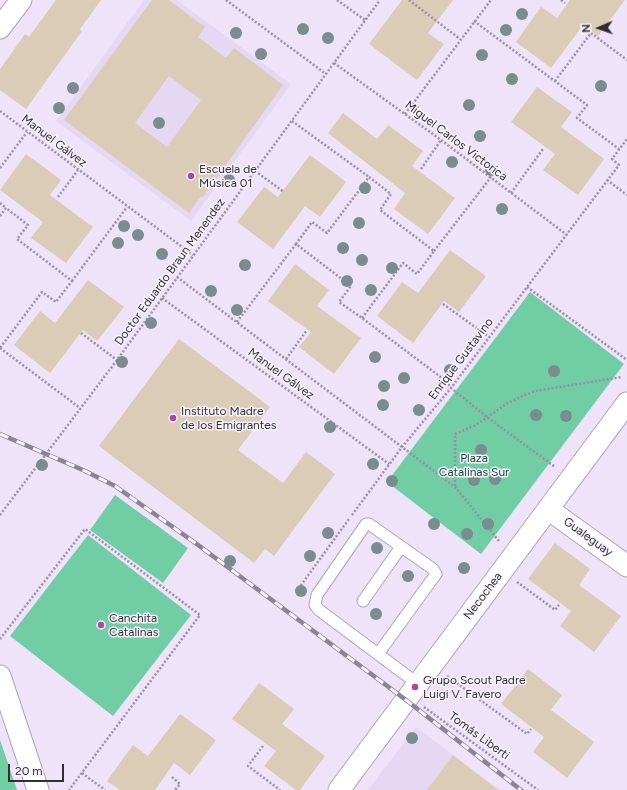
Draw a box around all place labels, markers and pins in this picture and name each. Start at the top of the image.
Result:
place label: Escuela de Música 01 [199,162,257,190]
marker: Escuela de Música 01 [186,171,196,181]
place label: Instituto Madre de los Emigrantes [181,404,276,432]
marker: Instituto Madre de los Emigrantes [168,413,178,423]
place label: Canchita Catalinas [109,611,158,639]
marker: Canchita Catalinas [96,620,106,630]
place label: Grupo Scout Padre Luigi V. Favero [423,673,525,701]
marker: Grupo Scout Padre Luigi V. Favero [410,682,420,692]

